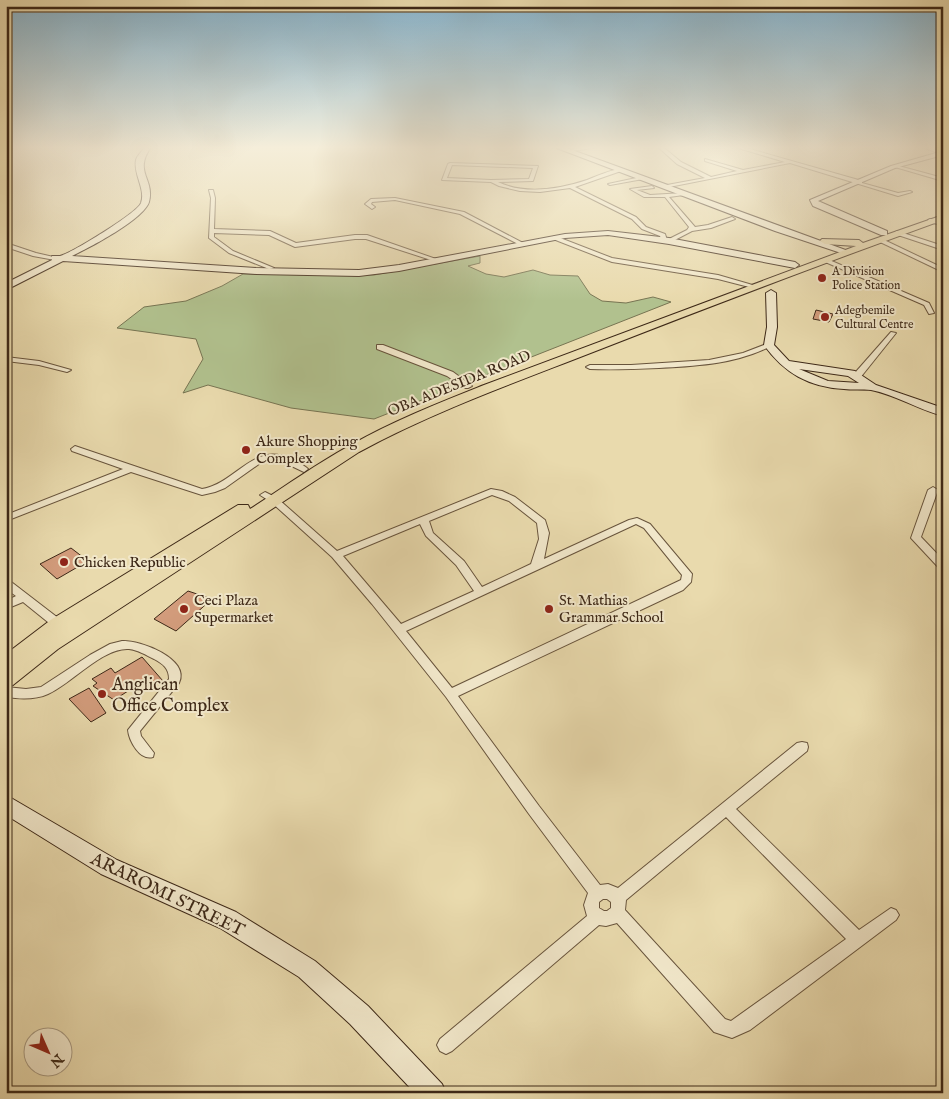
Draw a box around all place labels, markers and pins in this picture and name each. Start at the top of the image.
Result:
place label: A Division Police Station [831,264,901,293]
marker: A Division Police Station [816,272,828,284]
place label: Adegbemile Cultural Centre [834,303,914,332]
marker: Adegbemile Cultural Centre [819,311,831,323]
place label: Akure Shopping Complex [255,432,359,468]
marker: Akure Shopping Complex [240,444,252,456]
place label: Chicken Republic [74,553,186,572]
marker: Chicken Republic [58,556,70,568]
place label: Ceci Plaza Supermarket [194,591,273,627]
place label: St. Mathias Grammar School [559,591,665,627]
marker: Ceci Plaza Supermarket [178,603,190,615]
marker: St. Mathias Grammar School [543,603,555,615]
place label: Anglican Office Complex [111,674,229,718]
marker: Anglican Office Complex [96,688,108,700]

